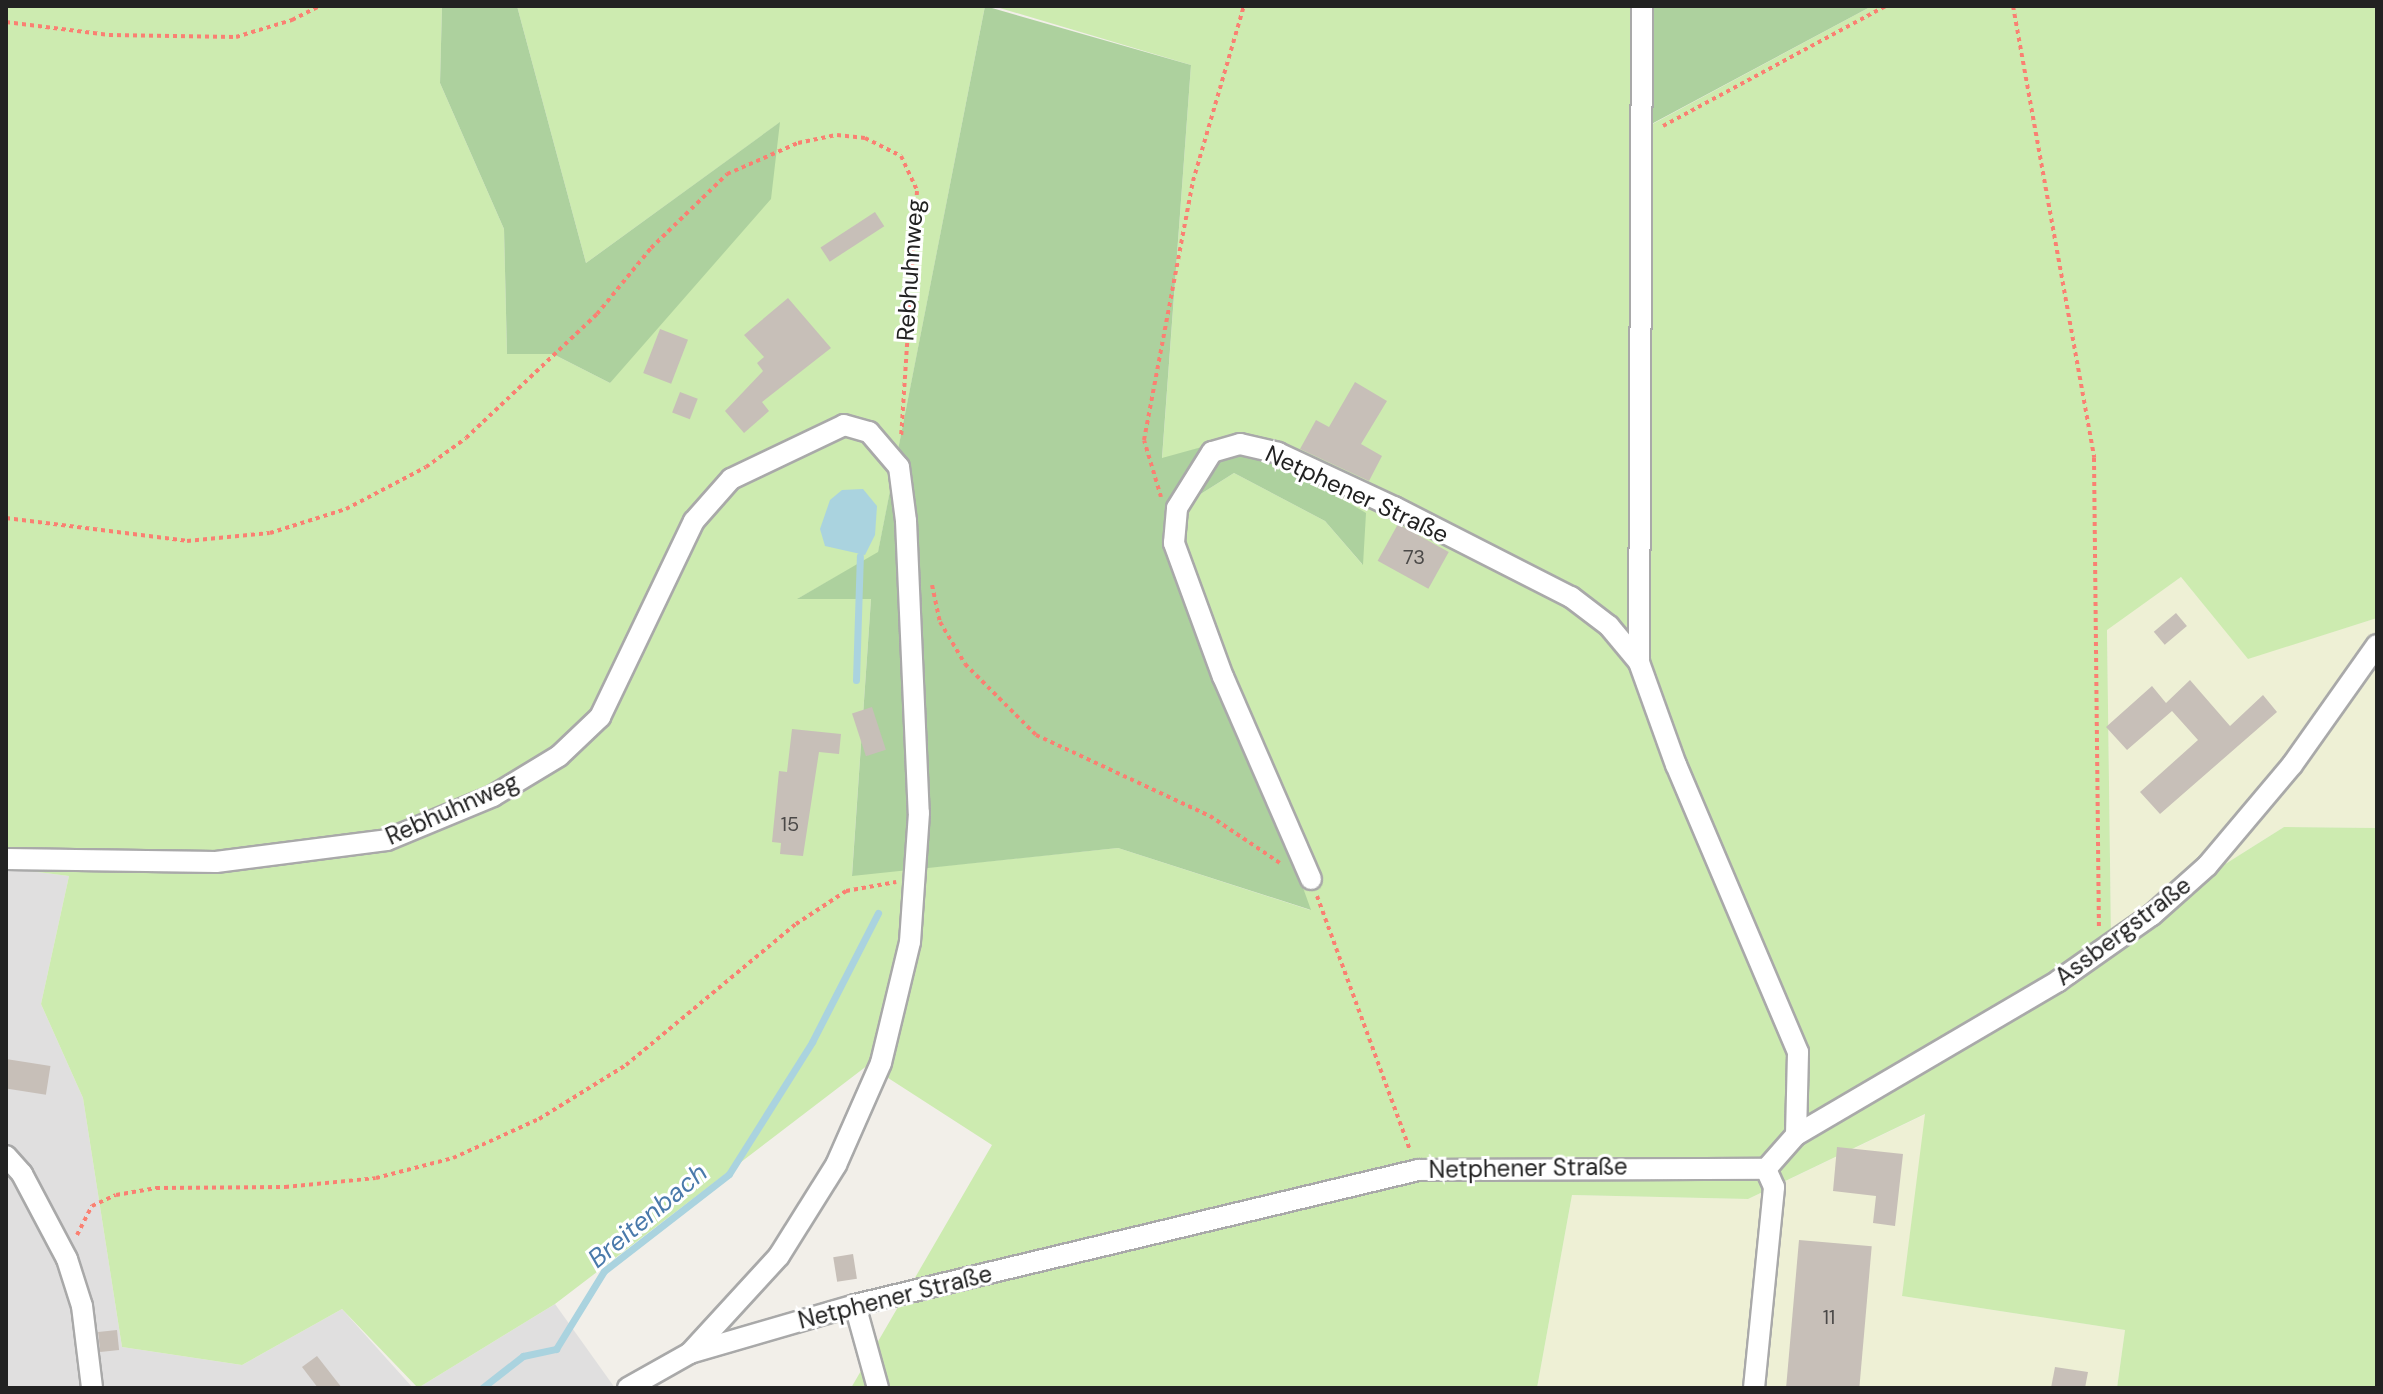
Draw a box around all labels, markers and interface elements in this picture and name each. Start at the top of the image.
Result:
street label: Rebhuhnweg [891,198,929,342]
street label: Netphener Straße [1261,439,1453,549]
house number: 73 [1403,545,1425,569]
street label: Rebhuhnweg [381,767,523,851]
house number: 15 [781,812,799,836]
street label: Assbergstraße [2049,871,2197,991]
street label: Netphener Straße [1428,1152,1628,1184]
water label: Breitenbach [582,1157,714,1275]
street label: Netphener Straße [795,1259,995,1335]
house number: 11 [1823,1305,1835,1329]

